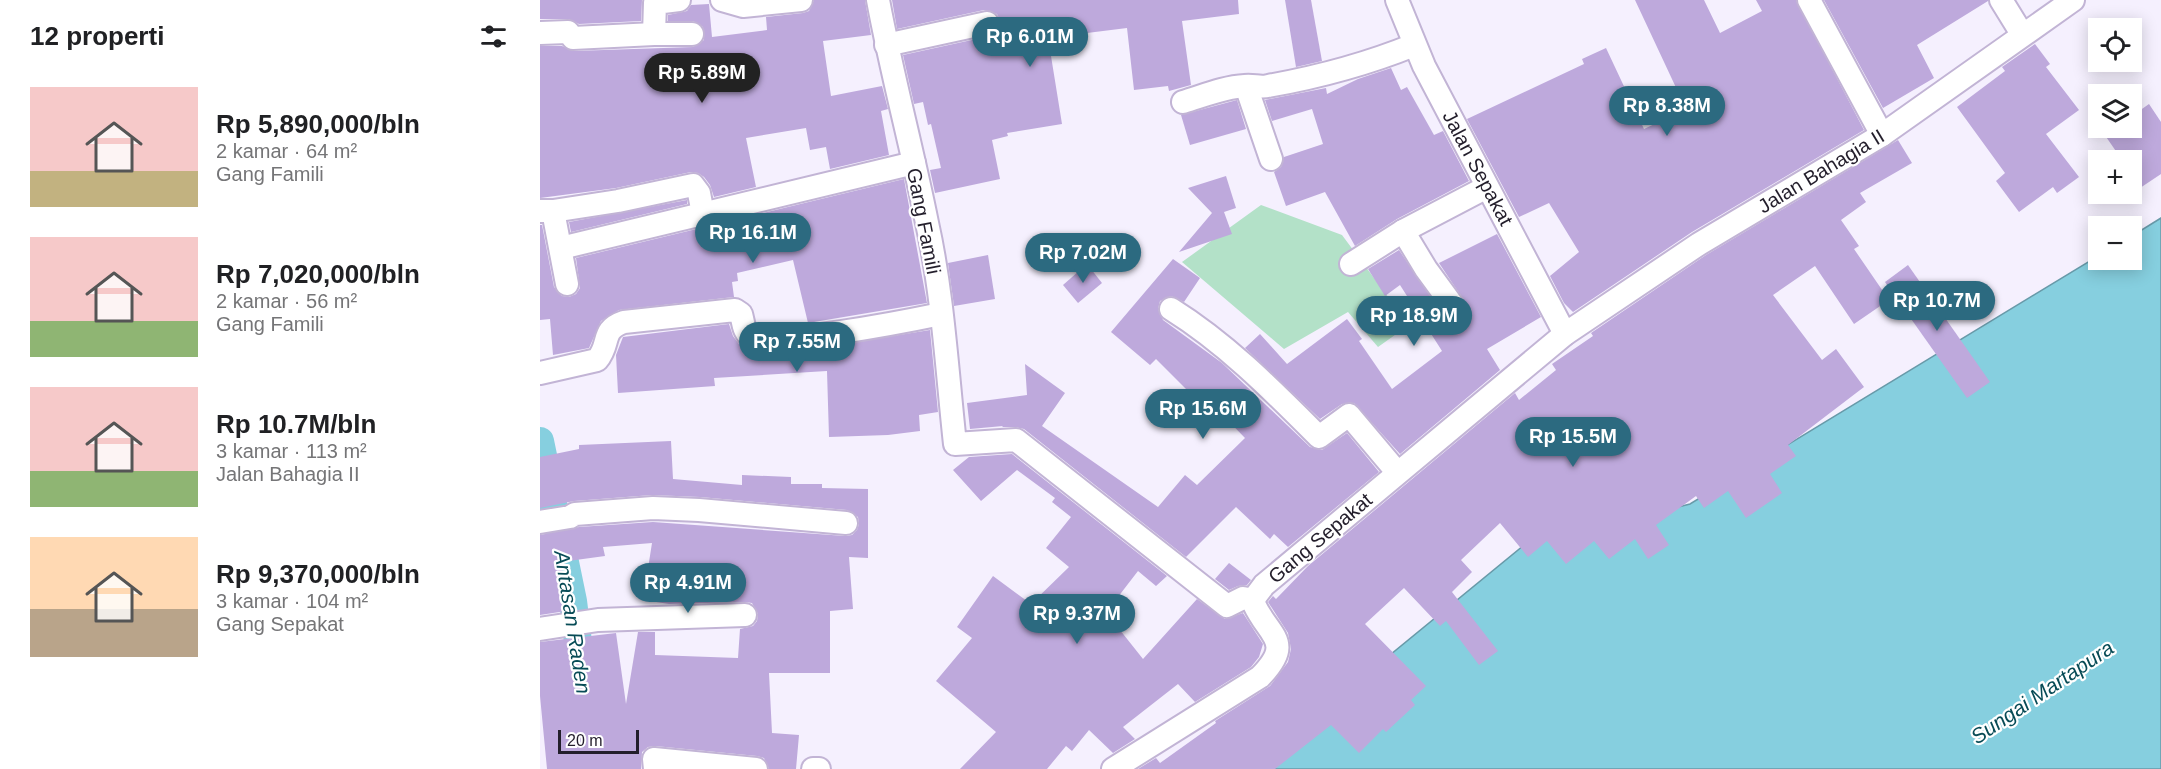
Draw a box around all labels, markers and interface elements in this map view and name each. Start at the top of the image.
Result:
pin: Rp 6.01M [968,17,1092,68]
map controls [2088,18,2142,270]
button: locate [2088,18,2142,72]
icon: filters [477,20,510,53]
text: 12 properti [30,21,164,51]
text: Rp 6.01M [986,25,1074,47]
pin: Rp 5.89M [640,53,764,104]
text: Rp 5.89M [658,61,746,83]
button: layers [2088,84,2142,138]
pin: Rp 8.38M [1605,86,1729,137]
text: Rp 8.38M [1623,94,1711,116]
street label: Jalan Sepakat [1439,107,1518,230]
text: Rp 5,890,000/bln [216,109,420,139]
icon: home [78,111,150,183]
street label: Jalan Bahagia II [1754,125,1888,217]
text: 2 kamar · 64 m² [216,140,357,162]
button: + [2088,150,2142,204]
text: Gang Famili [216,163,324,185]
street label: Gang Famili [903,166,945,276]
pin: Rp 16.1M [691,213,815,264]
button: − [2088,216,2142,270]
text: Rp 16.1M [709,221,797,243]
pin: Rp 7.02M [1021,233,1145,284]
text: Rp 7.02M [1039,241,1127,263]
text: Rp 7,020,000/bln [216,259,420,289]
icon: home [78,261,150,333]
pin: Rp 10.7M [1875,281,1999,332]
text: Rp 10.7M [1893,289,1981,311]
text: 2 kamar · 56 m² [216,290,357,312]
pin: Rp 18.9M [1352,296,1476,347]
text: Rp 18.9M [1370,304,1458,326]
text: Gang Famili [216,313,324,335]
pin: Rp 7.55M [735,322,859,373]
text: Rp 7.55M [753,330,841,352]
pin: Rp 15.6M [1141,389,1265,440]
text: Rp 15.6M [1159,397,1247,419]
text: Rp 10.7M/bln [216,409,376,439]
icon: home [78,411,150,483]
pin: Rp 15.5M [1511,417,1635,468]
text: Rp 15.5M [1529,425,1617,447]
text: 3 kamar · 113 m² [216,440,367,462]
text: Jalan Bahagia II [216,463,359,485]
street label: Gang Sepakat [1264,488,1376,588]
water label: Antasan Raden [550,547,596,695]
text: Rp 9,370,000/bln [216,559,420,589]
icon: home [78,561,150,633]
pin: Rp 4.91M [626,563,750,614]
text: Rp 4.91M [644,571,732,593]
text: 3 kamar · 104 m² [216,590,368,612]
pin: Rp 9.37M [1015,594,1139,645]
text: Rp 9.37M [1033,602,1121,624]
text: Gang Sepakat [216,613,344,635]
water label: Sungai Martapura [1966,636,2118,748]
scale bar [558,727,639,754]
text: 20 m [567,732,603,749]

